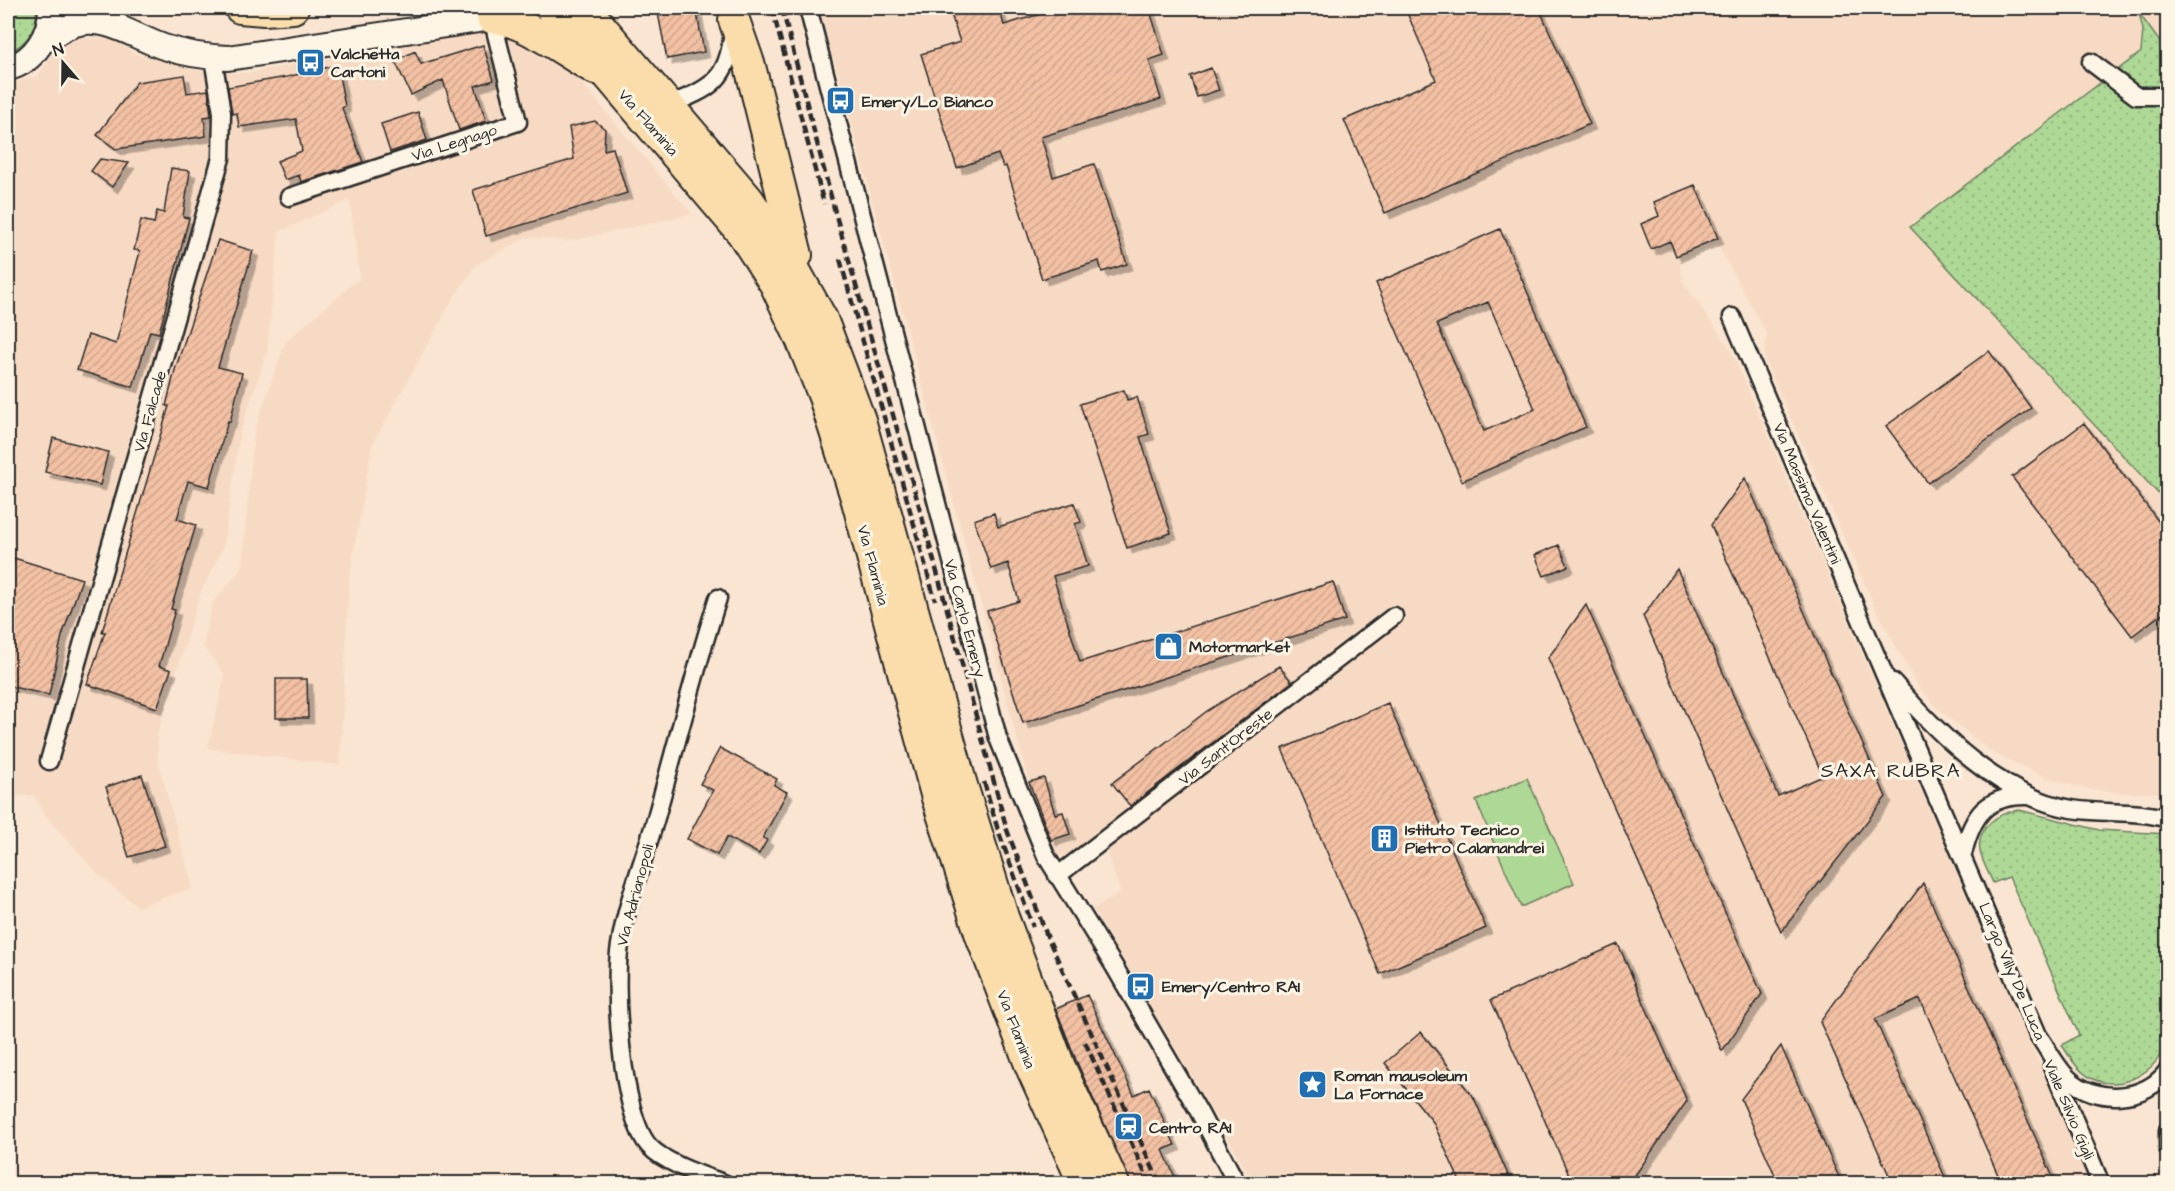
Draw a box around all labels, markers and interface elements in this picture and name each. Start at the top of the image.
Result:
north arrow [33,33,93,93]
text: N [50,38,67,62]
place label: Valchetta Cartoni [330,43,400,83]
bus stop icon: Valchetta Cartoni [294,46,326,78]
street label: Via Flaminia [613,84,684,161]
bus stop icon: Emery/Lo Bianco [825,85,857,117]
place label: Emery/Lo Bianco [862,91,994,114]
street label: Via Legnago [409,119,500,168]
street label: Via Falcade [128,368,172,455]
street label: Via Massimo Valentini [1767,419,1847,568]
street label: Via Flaminia [852,523,894,608]
street label: Via Carlo Emery [938,557,991,680]
shop icon: Motormarket [1152,630,1184,662]
place label: Motormarket [1189,636,1290,658]
street label: Via Sant'Oreste [1174,703,1278,791]
district label: SAXA RUBRA [1821,757,1961,785]
place label: Istituto Tecnico Pietro Calamandrei [1405,819,1544,859]
building icon: Istituto Tecnico Pietro Calamandrei [1368,822,1400,854]
street label: Via Adrianopoli [611,841,659,949]
street label: Largo Villy De Luca [1972,899,2051,1044]
bus stop icon: Emery/Centro RAI [1125,970,1157,1002]
place label: Emery/Centro RAI [1162,976,1300,999]
street label: Via Flaminia [991,987,1041,1072]
street label: Viale Silvio Gigli [2037,1056,2100,1163]
place label: Roman mausoleum La Fornace [1334,1065,1467,1105]
place icon: Roman mausoleum La Fornace [1297,1068,1329,1100]
station icon: Centro RAI [1112,1111,1144,1143]
place label: Centro RAI [1149,1117,1232,1139]

